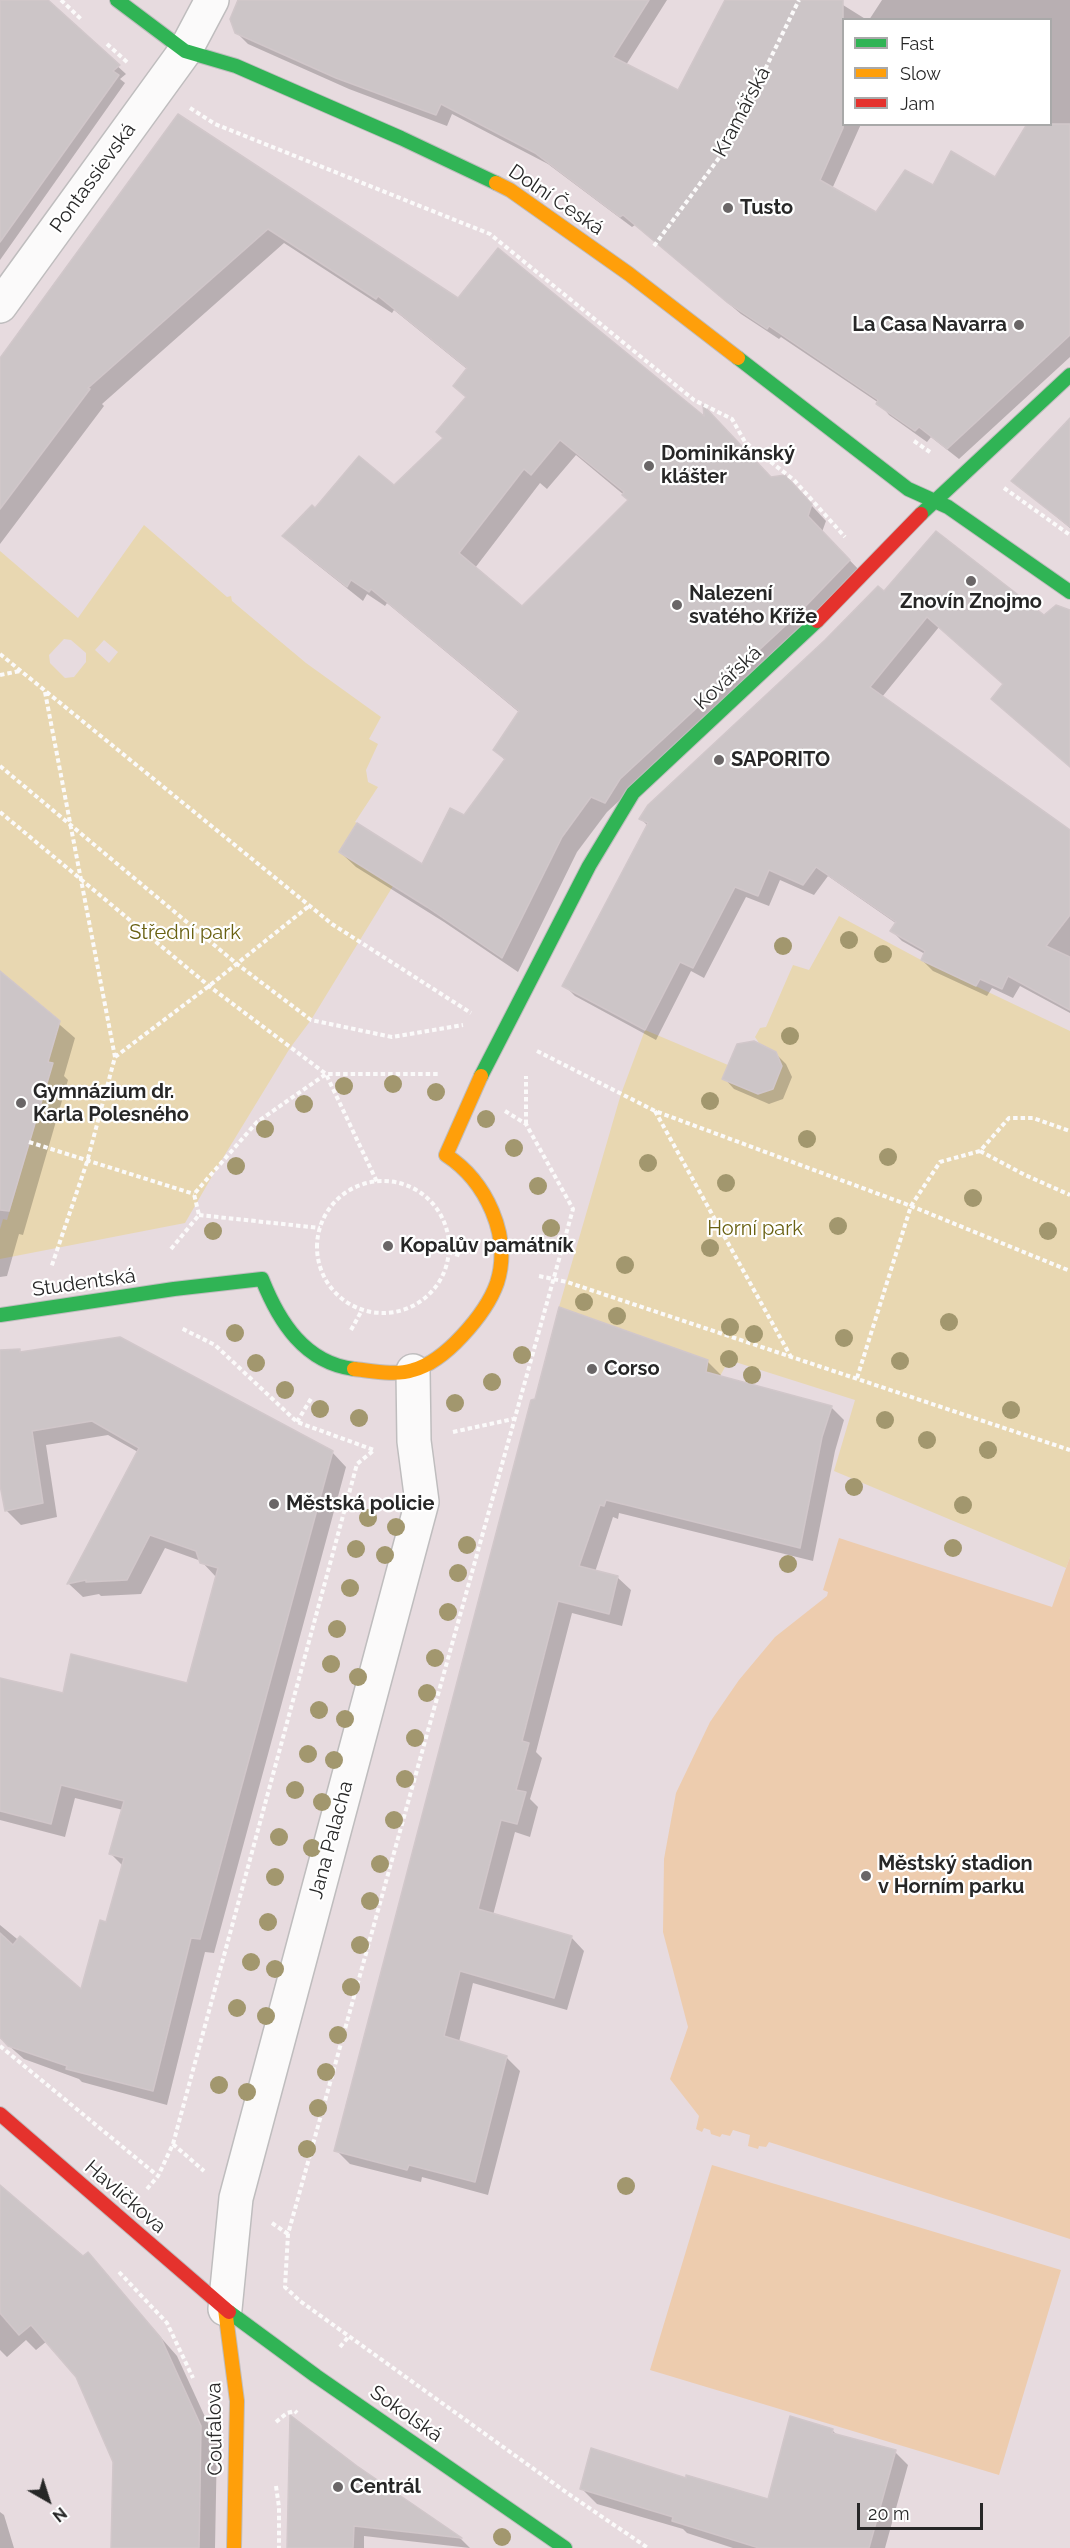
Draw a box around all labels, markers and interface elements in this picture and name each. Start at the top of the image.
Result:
legend [842,18,1052,126]
text: Fast [900,33,934,54]
street label: Kramářská [708,63,776,161]
text: Slow [900,63,941,84]
text: Jam [900,93,935,114]
street label: Pontassievská [45,118,141,238]
street label: Dolní Česká [504,159,608,241]
place label: Tusto [740,196,793,220]
marker: Tusto [721,201,735,215]
place label: La Casa Navarra [852,313,1007,337]
marker: La Casa Navarra [1012,318,1026,332]
place label: Dominikánský klášter [661,442,795,489]
marker: Dominikánský klášter [642,459,656,473]
marker: Znovín Znojmo [964,574,978,588]
place label: Nalezení svatého Kříže [689,582,817,629]
place label: Znovín Znojmo [900,590,1042,614]
marker: Nalezení svatého Kříže [670,598,684,612]
street label: Kovářská [689,641,767,715]
place label: SAPORITO [731,748,830,772]
marker: SAPORITO [712,753,726,767]
park label: Střední park [129,921,241,945]
place label: Gymnázium dr. Karla Polesného [33,1080,189,1127]
marker: Gymnázium dr. Karla Polesného [14,1096,28,1110]
park label: Horní park [707,1217,803,1241]
place label: Kopalův památník [400,1234,574,1258]
marker: Kopalův památník [381,1239,395,1253]
street label: Studentská [31,1264,137,1302]
place label: Corso [604,1357,660,1381]
marker: Corso [585,1362,599,1376]
place label: Městská policie [286,1492,434,1516]
marker: Městská policie [267,1497,281,1511]
street label: Jana Palacha [304,1778,358,1902]
place label: Městský stadion v Horním parku [878,1852,1033,1899]
marker: Městský stadion v Horním parku [859,1869,873,1883]
street label: Havlíčkova [80,2155,170,2239]
street label: Sokolská [365,2380,447,2448]
street label: Coufalova [202,2382,228,2476]
north arrow [18,2470,78,2530]
place label: Centrál [350,2475,421,2499]
marker: Centrál [331,2480,345,2494]
scale bar [860,2491,986,2529]
text: N [49,2503,70,2526]
text: 20 m [868,2503,910,2524]

